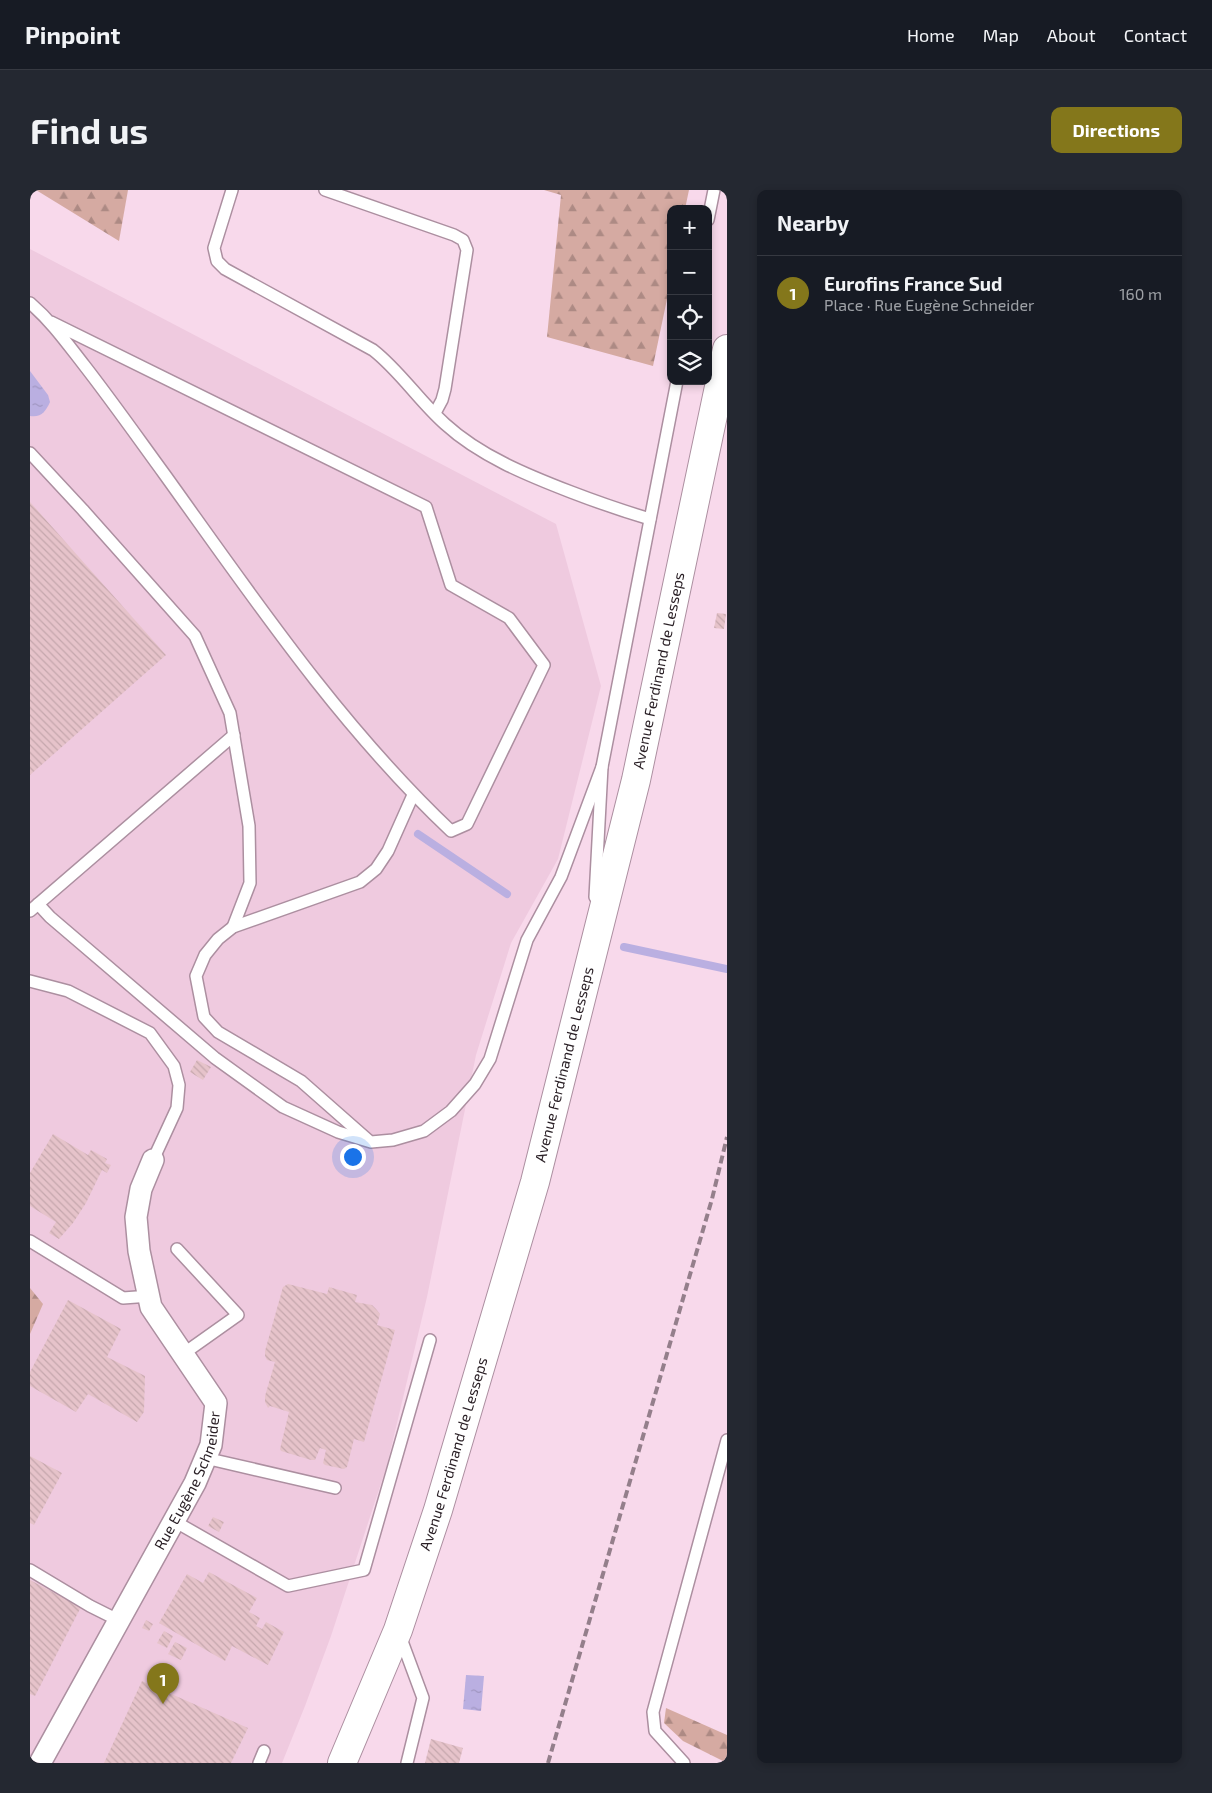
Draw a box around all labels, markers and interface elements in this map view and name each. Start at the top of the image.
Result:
text: Pinpoint [25,20,120,49]
text: Home [907,24,955,46]
text: Map [983,24,1019,46]
text: About [1047,24,1096,46]
text: Contact [1124,24,1187,46]
button: Directions [1051,107,1182,153]
text: Find us [30,109,148,151]
map controls [667,205,712,385]
button: + [667,205,712,250]
text: Nearby [777,210,849,235]
button: − [667,250,712,295]
text: Eurofins France Sud [824,272,1002,295]
text: 1 [790,284,796,303]
text: 160 m [1119,284,1162,303]
button: locate [667,295,712,340]
text: Place · Rue Eugène Schneider [824,295,1034,314]
button: layers [667,340,712,385]
street label: Avenue Ferdinand de Lesseps [629,570,688,771]
street label: Avenue Ferdinand de Lesseps [530,965,597,1164]
your location [340,1144,366,1170]
street label: Avenue Ferdinand de Lesseps [415,1355,491,1553]
street label: Rue Eugène Schneider [150,1410,223,1553]
pin: 1 [147,1663,179,1704]

